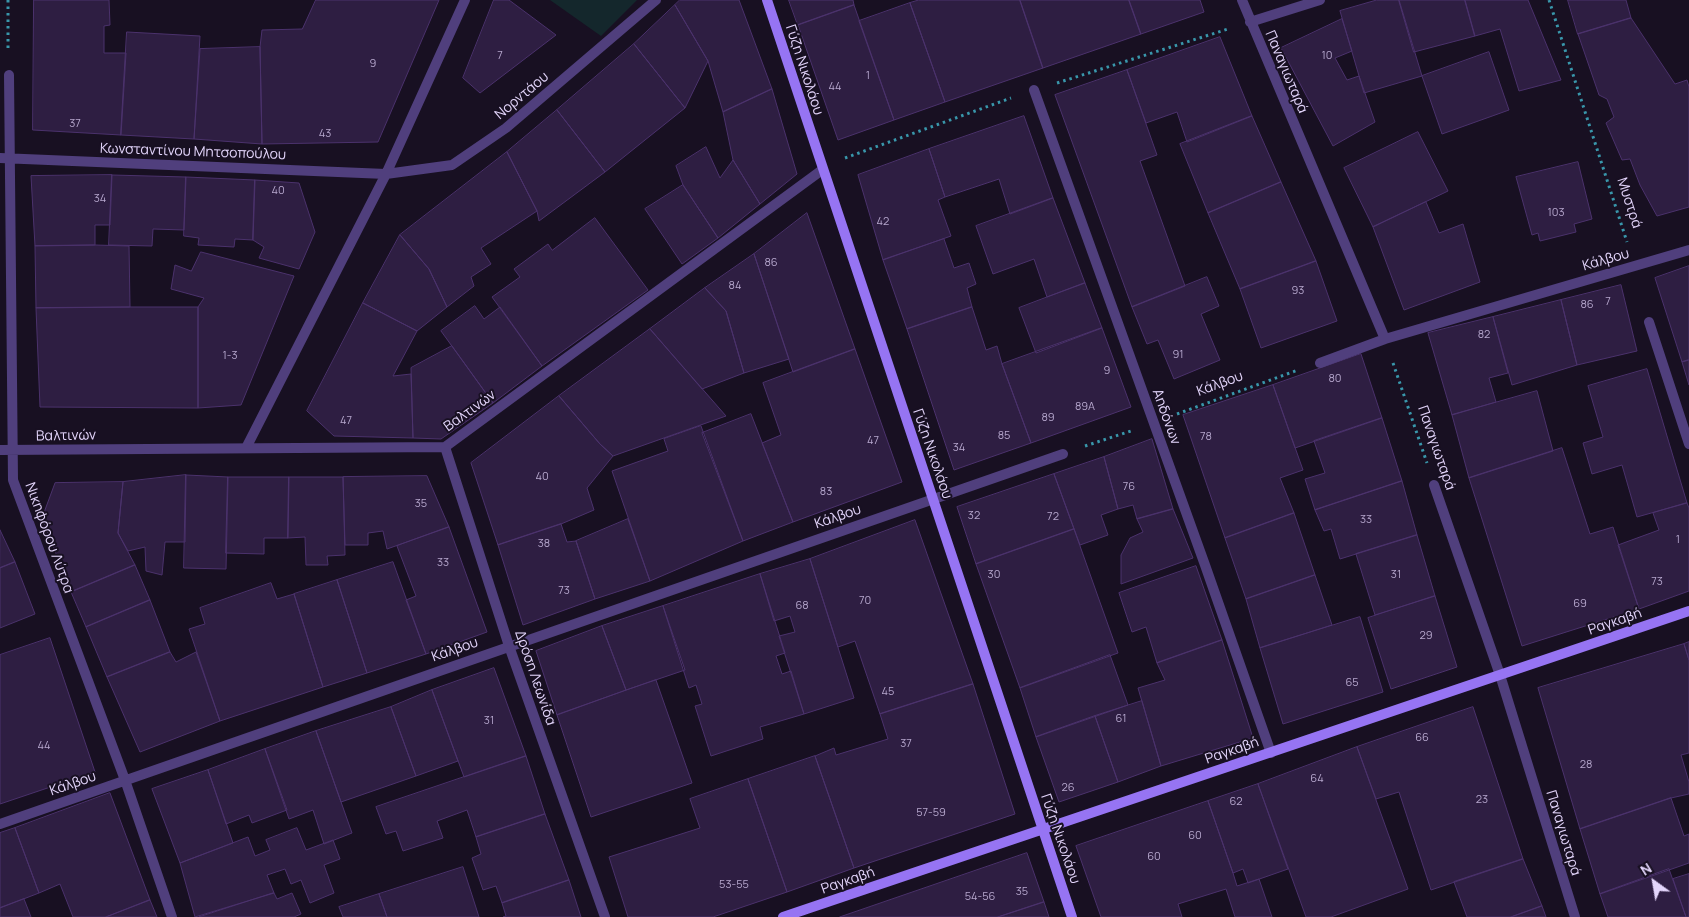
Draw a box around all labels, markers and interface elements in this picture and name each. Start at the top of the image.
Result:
street label: Γύζη Νικολάου [781,23,827,117]
street label: Παναγιωταρά [1261,28,1311,116]
house number: 7 [497,49,503,63]
house number: 10 [1322,49,1332,63]
house number: 9 [370,57,376,71]
street label: Νορντάου [492,69,552,123]
house number: 1 [866,69,870,83]
house number: 44 [828,80,842,94]
house number: 37 [69,117,81,131]
house number: 43 [319,127,331,141]
street label: Κωνσταντίνου Μητσοπούλου [100,140,286,164]
street label: Μυστρά [1613,176,1645,230]
house number: 40 [271,184,285,198]
house number: 34 [94,192,106,206]
house number: 103 [1547,206,1565,220]
house number: 42 [877,215,889,229]
street label: Κάλβου [1581,245,1631,275]
house number: 86 [764,256,778,270]
house number: 84 [729,279,741,293]
house number: 93 [1292,284,1304,298]
house number: 7 [1605,295,1611,309]
house number: 86 [1580,298,1594,312]
house number: 82 [1478,328,1490,342]
house number: 91 [1172,348,1184,362]
house number: 1-3 [223,349,237,363]
house number: 9 [1104,364,1110,378]
street label: Κάλβου [1195,368,1245,400]
house number: 80 [1328,372,1342,386]
street label: Βαλτινών [441,387,499,435]
street label: Αηδόνων [1148,387,1184,447]
house number: 89Α [1075,400,1095,414]
street label: Παναγιωταρά [1414,404,1458,492]
street label: Γύζη Νικολάου [909,407,955,501]
house number: 89 [1041,411,1055,425]
house number: 47 [340,414,352,428]
street label: Βαλτινών [36,427,96,445]
house number: 85 [998,429,1010,443]
house number: 78 [1200,430,1212,444]
house number: 47 [867,434,879,448]
house number: 34 [953,441,965,455]
house number: 40 [535,470,549,484]
street label: Νικηφόρου Λύτρα [21,480,77,596]
house number: 76 [1123,480,1135,494]
house number: 83 [820,485,832,499]
house number: 35 [415,497,427,511]
street label: Κάλβου [813,501,863,533]
house number: 32 [968,509,980,523]
house number: 72 [1047,510,1059,524]
house number: 33 [1360,513,1372,527]
house number: 1 [1676,533,1680,547]
house number: 38 [538,537,550,551]
house number: 33 [437,556,449,570]
house number: 30 [988,568,1000,582]
house number: 31 [1391,568,1401,582]
house number: 73 [1651,575,1663,589]
house number: 73 [558,584,570,598]
house number: 70 [859,594,871,608]
house number: 69 [1573,597,1587,611]
house number: 68 [795,599,809,613]
street label: Ραγκαβή [1586,605,1644,639]
street label: Δρόση Λεωνίδα [511,628,559,728]
house number: 29 [1419,629,1433,643]
street label: Κάλβου [430,634,480,666]
house number: 65 [1345,676,1359,690]
house number: 45 [882,685,894,699]
house number: 61 [1116,712,1126,726]
house number: 31 [484,714,494,728]
house number: 66 [1415,731,1429,745]
street label: Ραγκαβή [1203,734,1261,768]
house number: 37 [900,737,912,751]
house number: 44 [37,739,51,753]
house number: 28 [1580,758,1592,772]
street label: Κάλβου [48,768,98,800]
house number: 64 [1310,772,1324,786]
house number: 26 [1061,781,1075,795]
street label: Παναγιωταρά [1542,788,1584,878]
street label: Γύζη Νικολάου [1037,792,1083,886]
house number: 23 [1476,793,1488,807]
house number: 62 [1229,795,1243,809]
house number: 57-59 [916,806,946,820]
house number: 60 [1188,829,1202,843]
house number: 60 [1147,850,1161,864]
north arrow [1629,857,1679,907]
text: N [1636,858,1655,880]
street label: Ραγκαβή [819,864,877,898]
house number: 53-55 [719,878,749,892]
house number: 35 [1016,885,1028,899]
house number: 54-56 [965,890,995,904]

